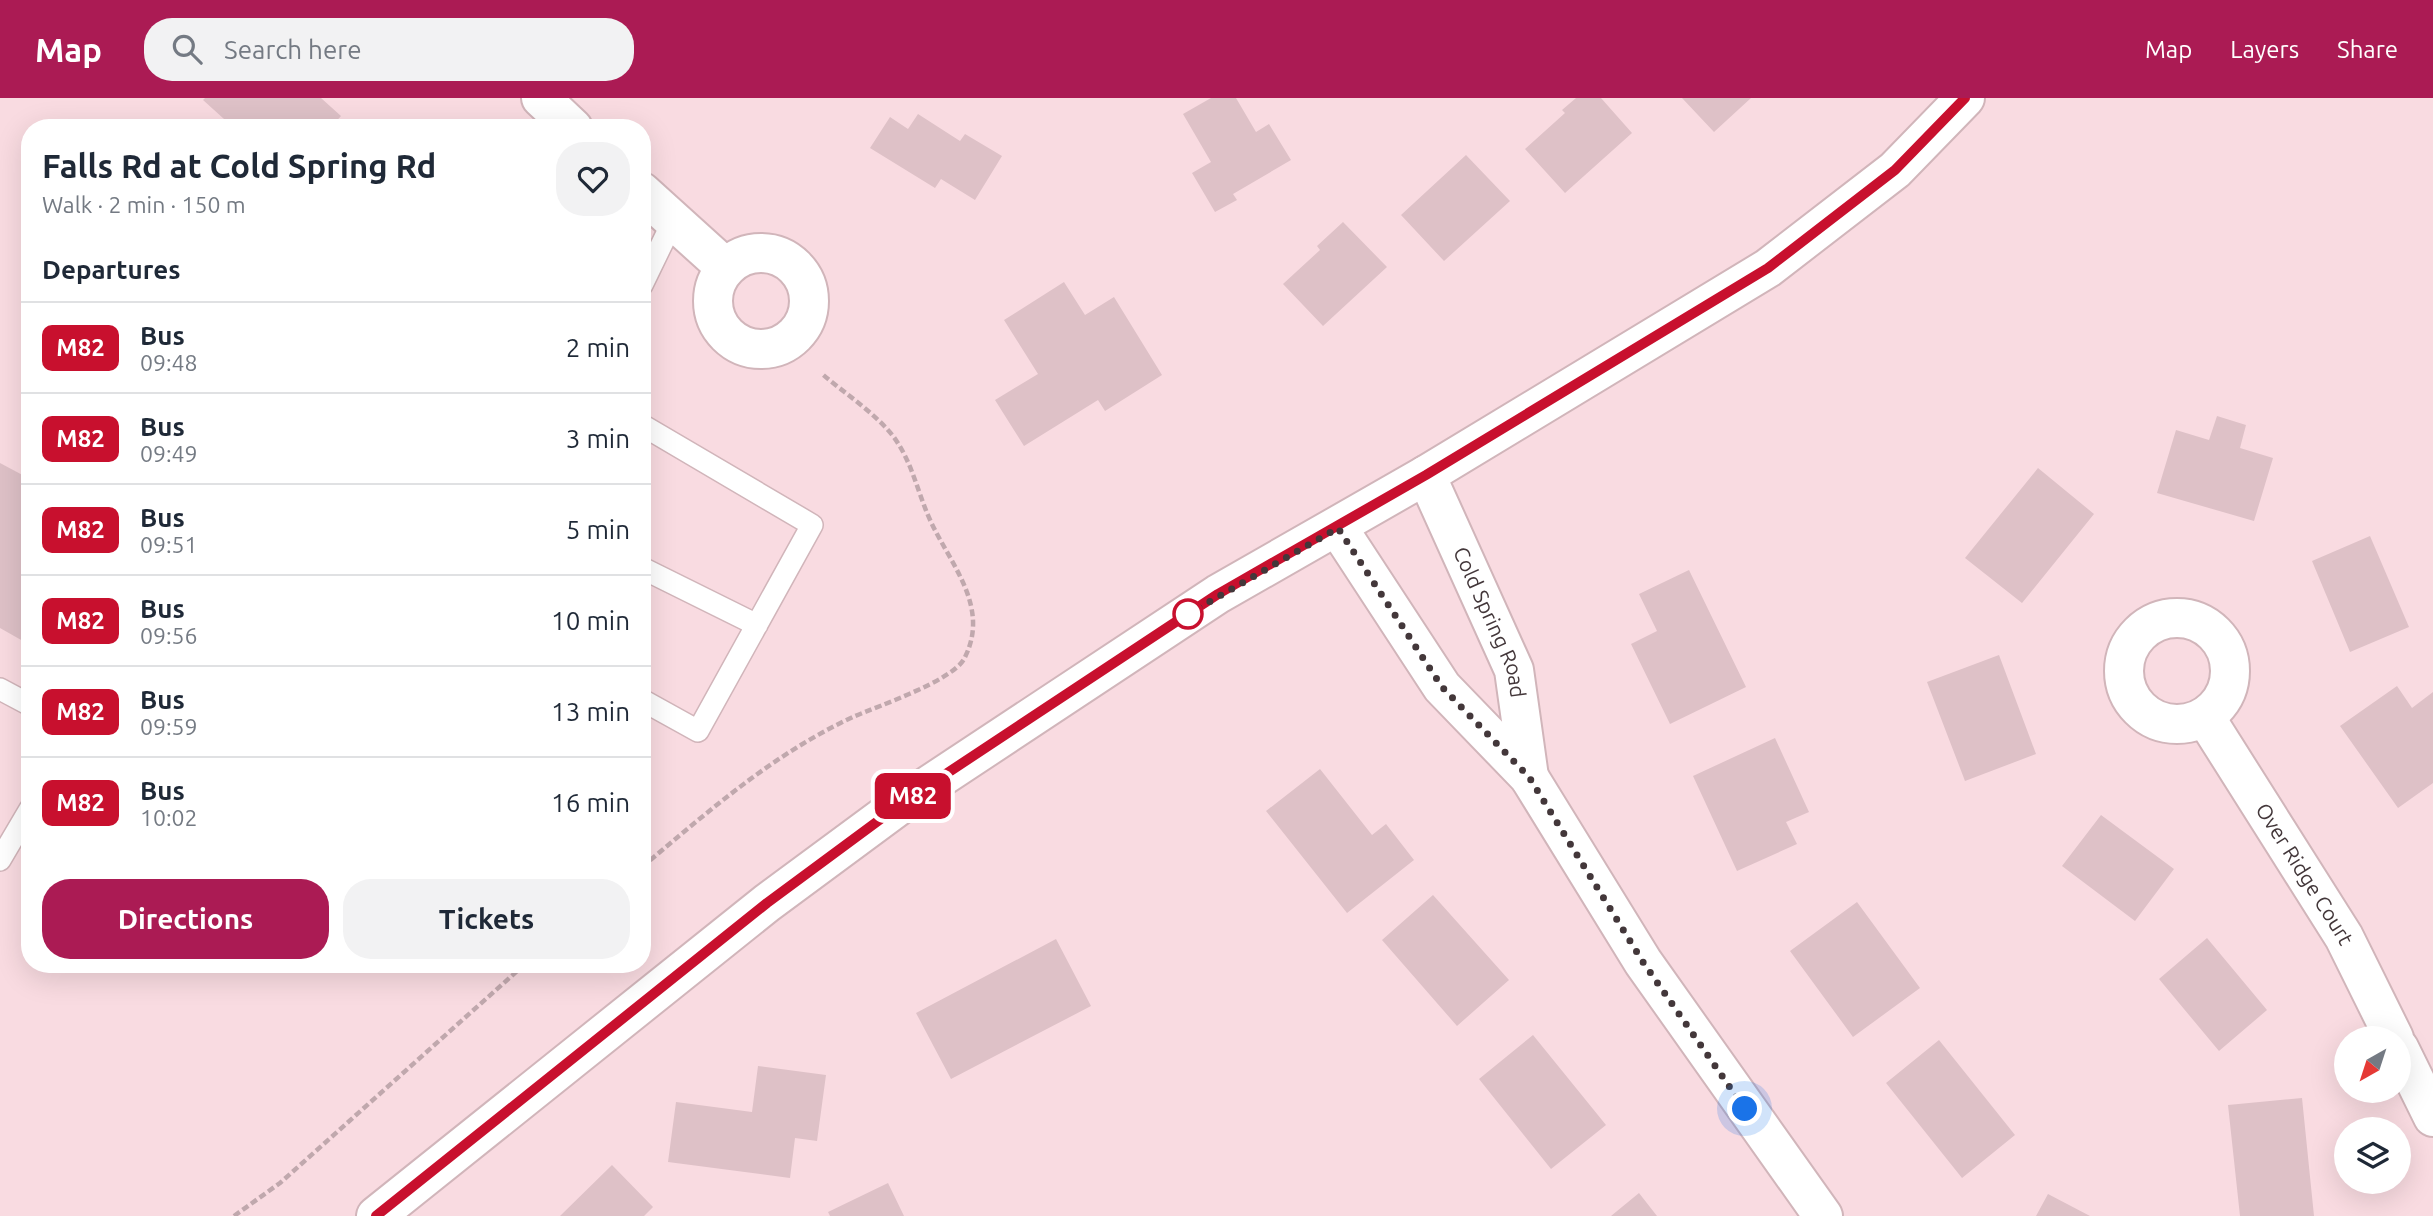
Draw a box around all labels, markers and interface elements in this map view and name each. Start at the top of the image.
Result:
search box [144,18,634,81]
icon: search [168,30,206,68]
text: Map [35,31,102,68]
text: Search here [224,35,362,64]
text: Map [2145,36,2192,63]
text: Layers [2230,36,2299,63]
text: Share [2337,36,2398,63]
button: heart [556,142,630,216]
text: Falls Rd at Cold Spring Rd [42,147,436,184]
text: Walk · 2 min · 150 m [42,192,246,217]
text: Departures [42,255,180,284]
text: Bus [140,321,185,350]
text: 2 min [566,333,630,362]
text: M82 [56,334,105,361]
text: 09:48 [140,350,198,375]
text: Bus [140,412,185,441]
text: 3 min [566,424,630,453]
text: M82 [56,425,105,452]
text: 09:49 [140,441,198,466]
text: Bus [140,503,185,532]
text: 5 min [566,515,630,544]
text: M82 [56,516,105,543]
text: 09:51 [140,532,198,557]
street label: Cold Spring Road [1449,543,1531,699]
text: Bus [140,594,185,623]
unlabelled marker [1173,599,1203,629]
text: 10 min [551,606,630,635]
text: M82 [56,607,105,634]
text: 09:56 [140,623,198,648]
text: Bus [140,685,185,714]
text: 13 min [551,697,630,726]
text: M82 [56,698,105,725]
text: 09:59 [140,714,198,739]
line badge: M82 [873,773,953,819]
text: Bus [140,776,185,805]
text: M82 [889,782,937,809]
text: 16 min [551,788,630,817]
text: M82 [56,789,105,816]
street label: Over Ridge Court [2251,798,2359,949]
text: 10:02 [140,805,198,830]
button: Directions [42,879,329,959]
button: Tickets [343,879,630,959]
north arrow [2334,1026,2412,1102]
map controls [2334,1026,2411,1194]
your location [1727,1091,1762,1126]
button: layers [2334,1117,2411,1194]

